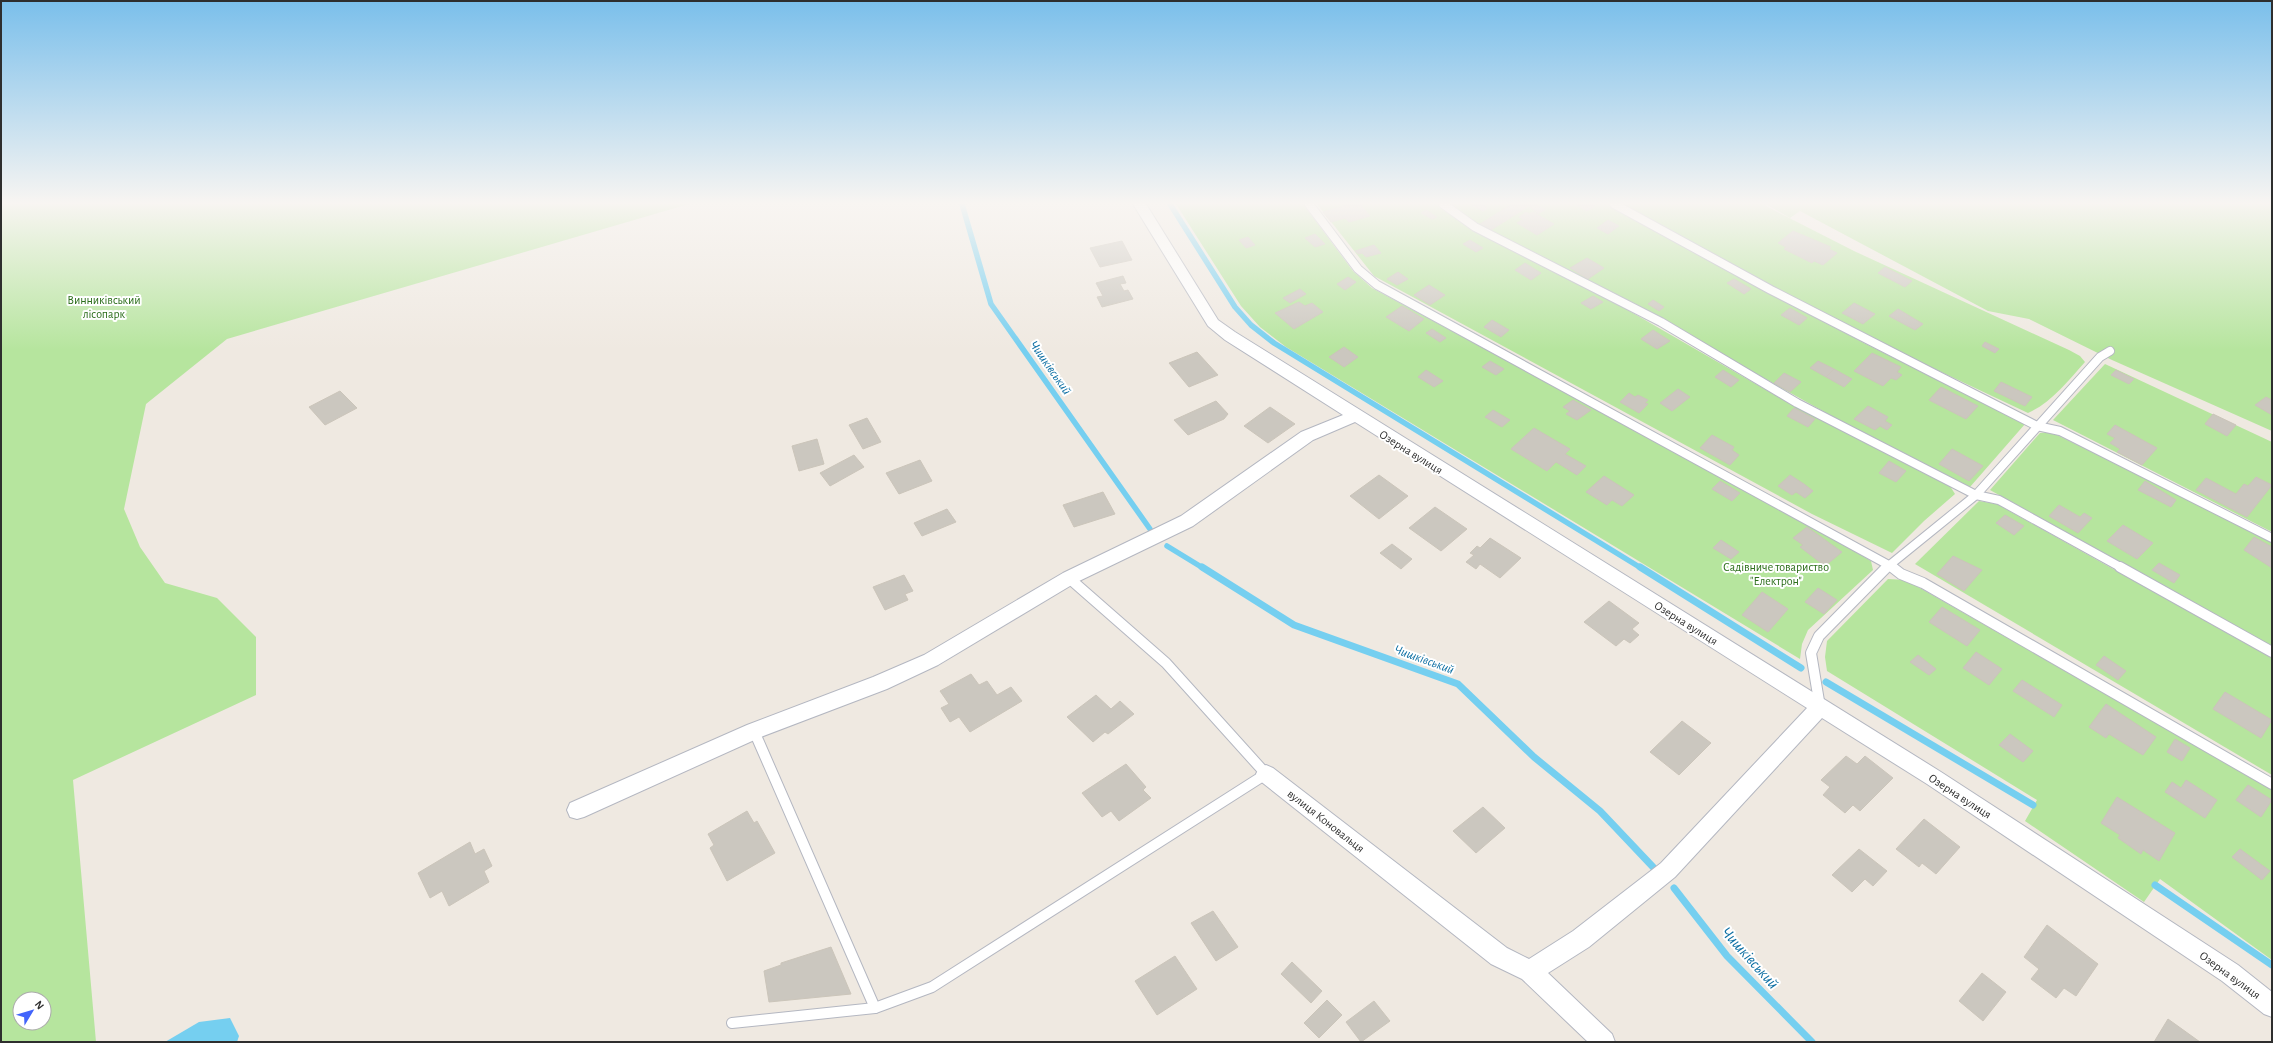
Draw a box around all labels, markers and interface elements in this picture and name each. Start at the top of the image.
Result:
park label: Винниківський лісопарк [67,294,141,320]
water label: Чишківський [1027,339,1073,397]
street label: Озерна вулиця [1377,428,1445,477]
park label: Садівниче товариство "Електрон" [1723,561,1829,587]
street label: Озерна вулиця [1652,599,1720,648]
water label: Чишківський [1392,643,1456,677]
street label: Озерна вулиця [1926,771,1994,822]
street label: вулиця Коновальця [1285,787,1367,855]
water label: Чишківський [1718,924,1782,992]
street label: Озерна вулиця [2197,949,2263,1002]
north arrow [12,991,52,1031]
text: N [33,999,46,1012]

